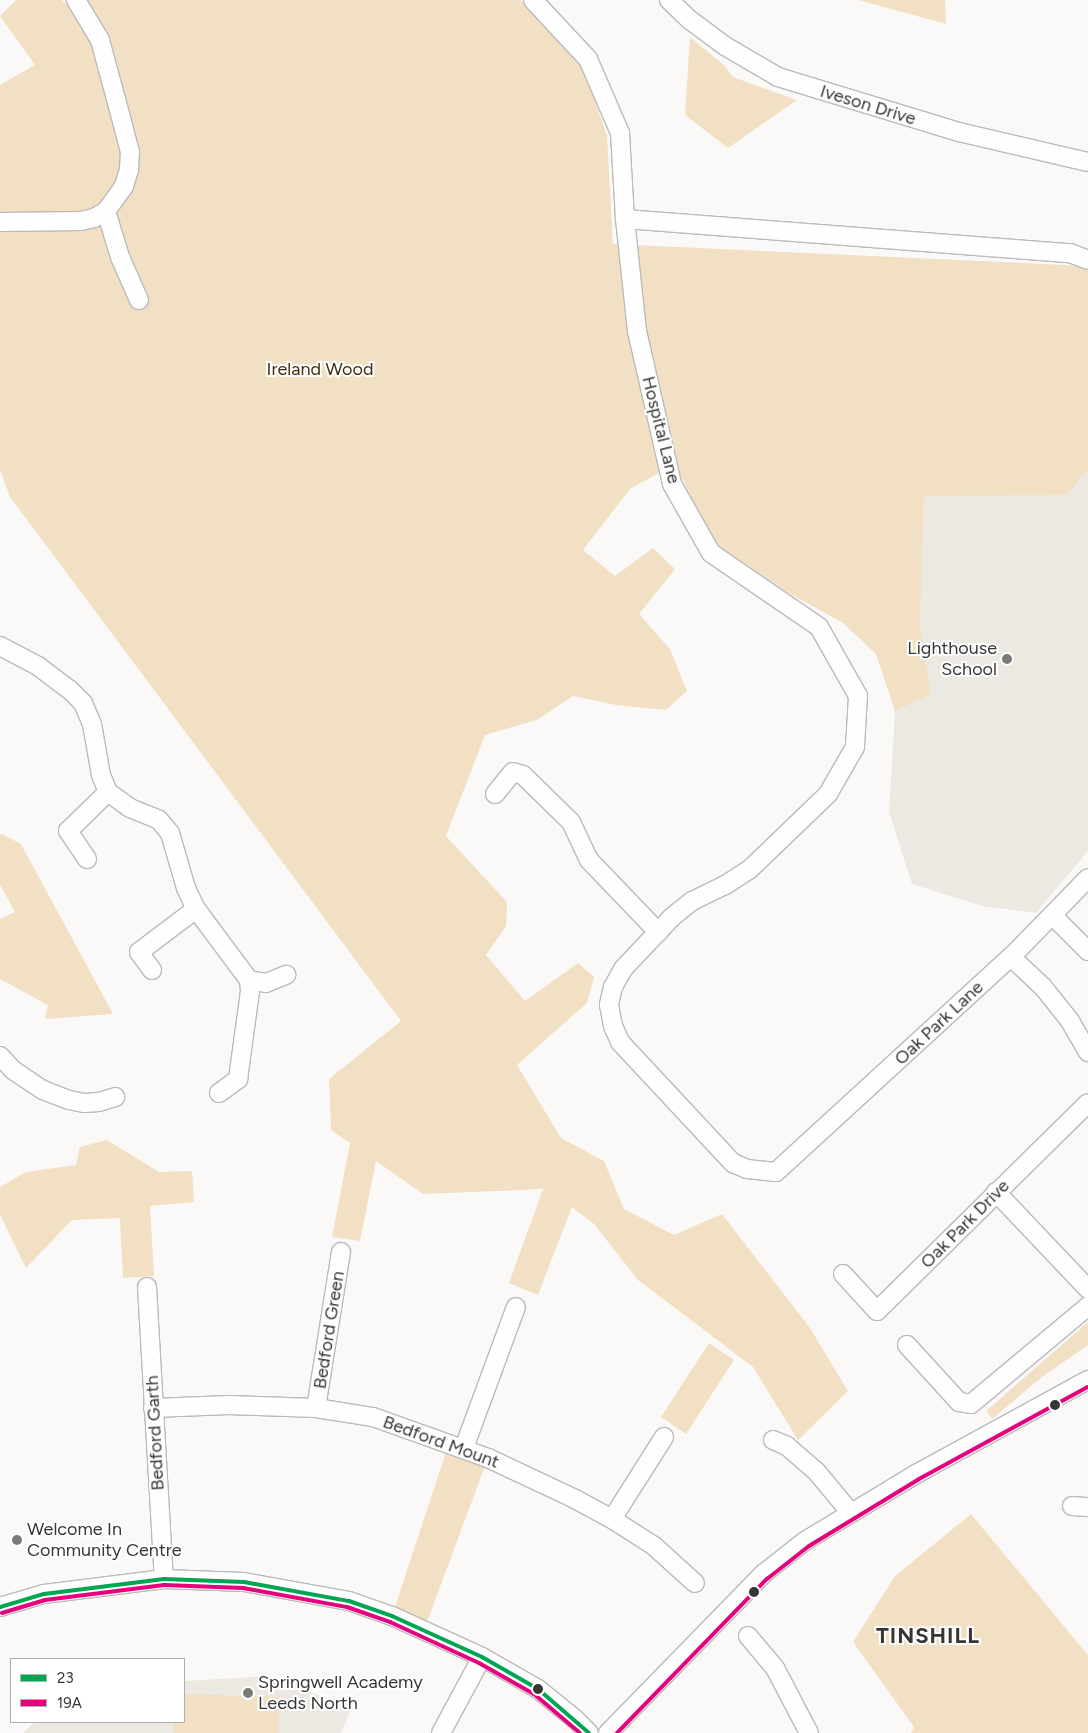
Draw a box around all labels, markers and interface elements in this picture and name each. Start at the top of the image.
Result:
street label: Iveson Drive [818,80,918,130]
park label: Ireland Wood [267,358,373,380]
street label: Hospital Lane [637,374,685,486]
place label: Lighthouse School [907,638,997,681]
marker: Lighthouse School [1001,653,1013,665]
street label: Oak Park Lane [890,976,988,1070]
street label: Oak Park Drive [916,1175,1014,1273]
street label: Bedford Green [309,1270,349,1390]
street label: Bedford Garth [141,1375,169,1491]
unlabelled marker [1050,1400,1060,1410]
street label: Bedford Mount [380,1411,502,1473]
place label: Welcome In Community Centre [27,1519,182,1562]
marker: Welcome In Community Centre [11,1534,23,1546]
unlabelled marker [749,1587,759,1597]
district label: TINSHILL [875,1623,981,1649]
legend [10,1658,185,1723]
text: 23 [57,1669,74,1687]
place label: Springwell Academy Leeds North [258,1672,423,1715]
unlabelled marker [533,1684,543,1694]
marker: Springwell Academy Leeds North [242,1687,254,1699]
text: 19A [57,1694,82,1712]

